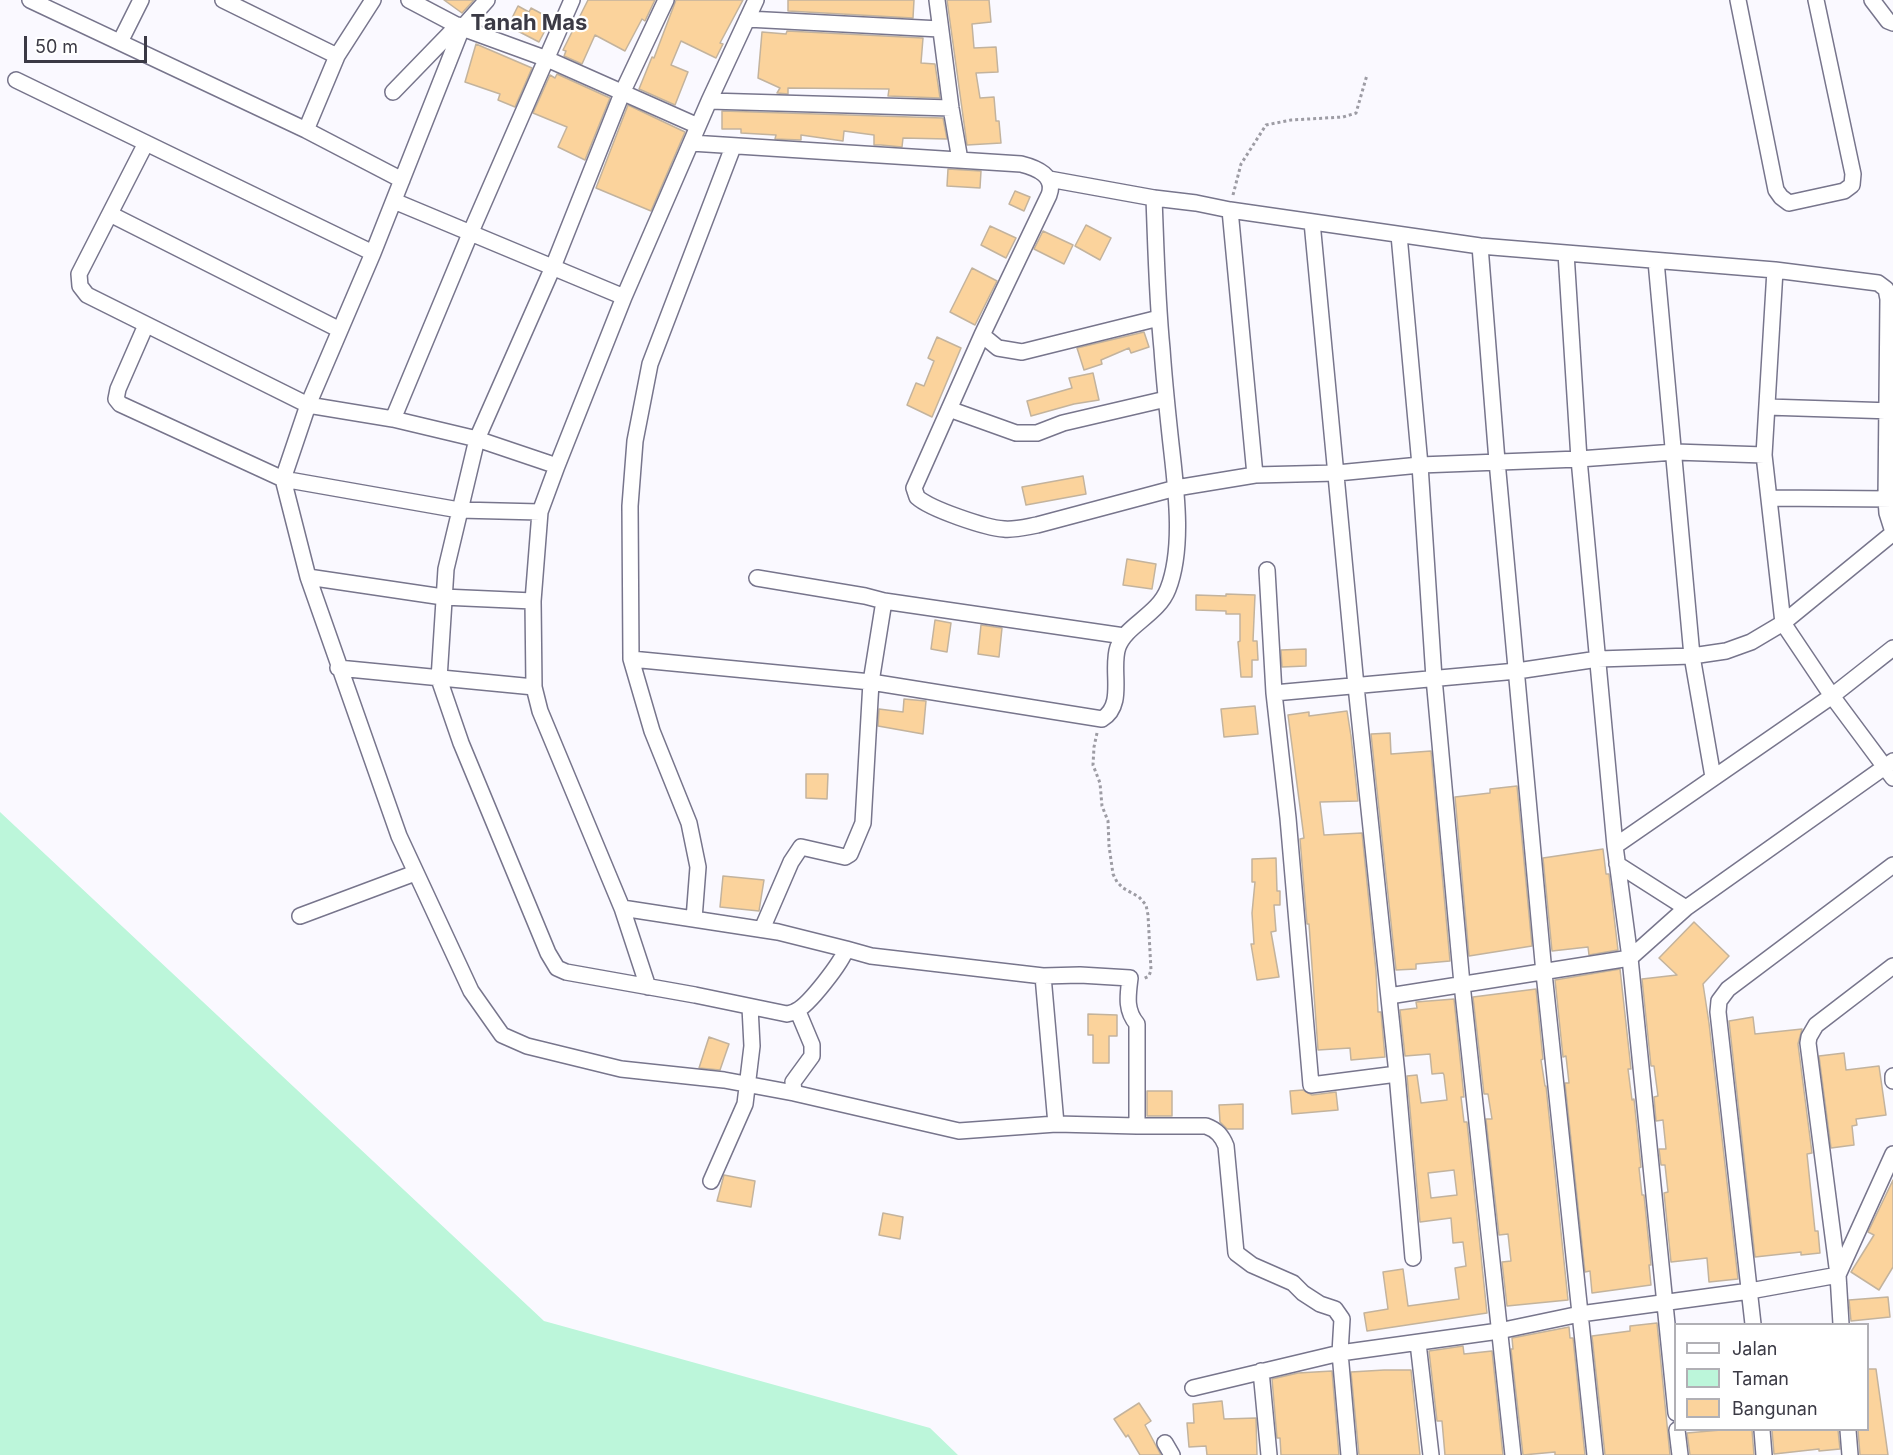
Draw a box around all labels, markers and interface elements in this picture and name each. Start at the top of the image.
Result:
district label: Tanah Mas [471,10,587,36]
scale bar [27,24,150,62]
text: 50 m [35,36,78,57]
legend [1674,1323,1869,1431]
text: Jalan [1732,1338,1777,1359]
text: Taman [1732,1368,1789,1389]
text: Bangunan [1732,1398,1818,1419]

